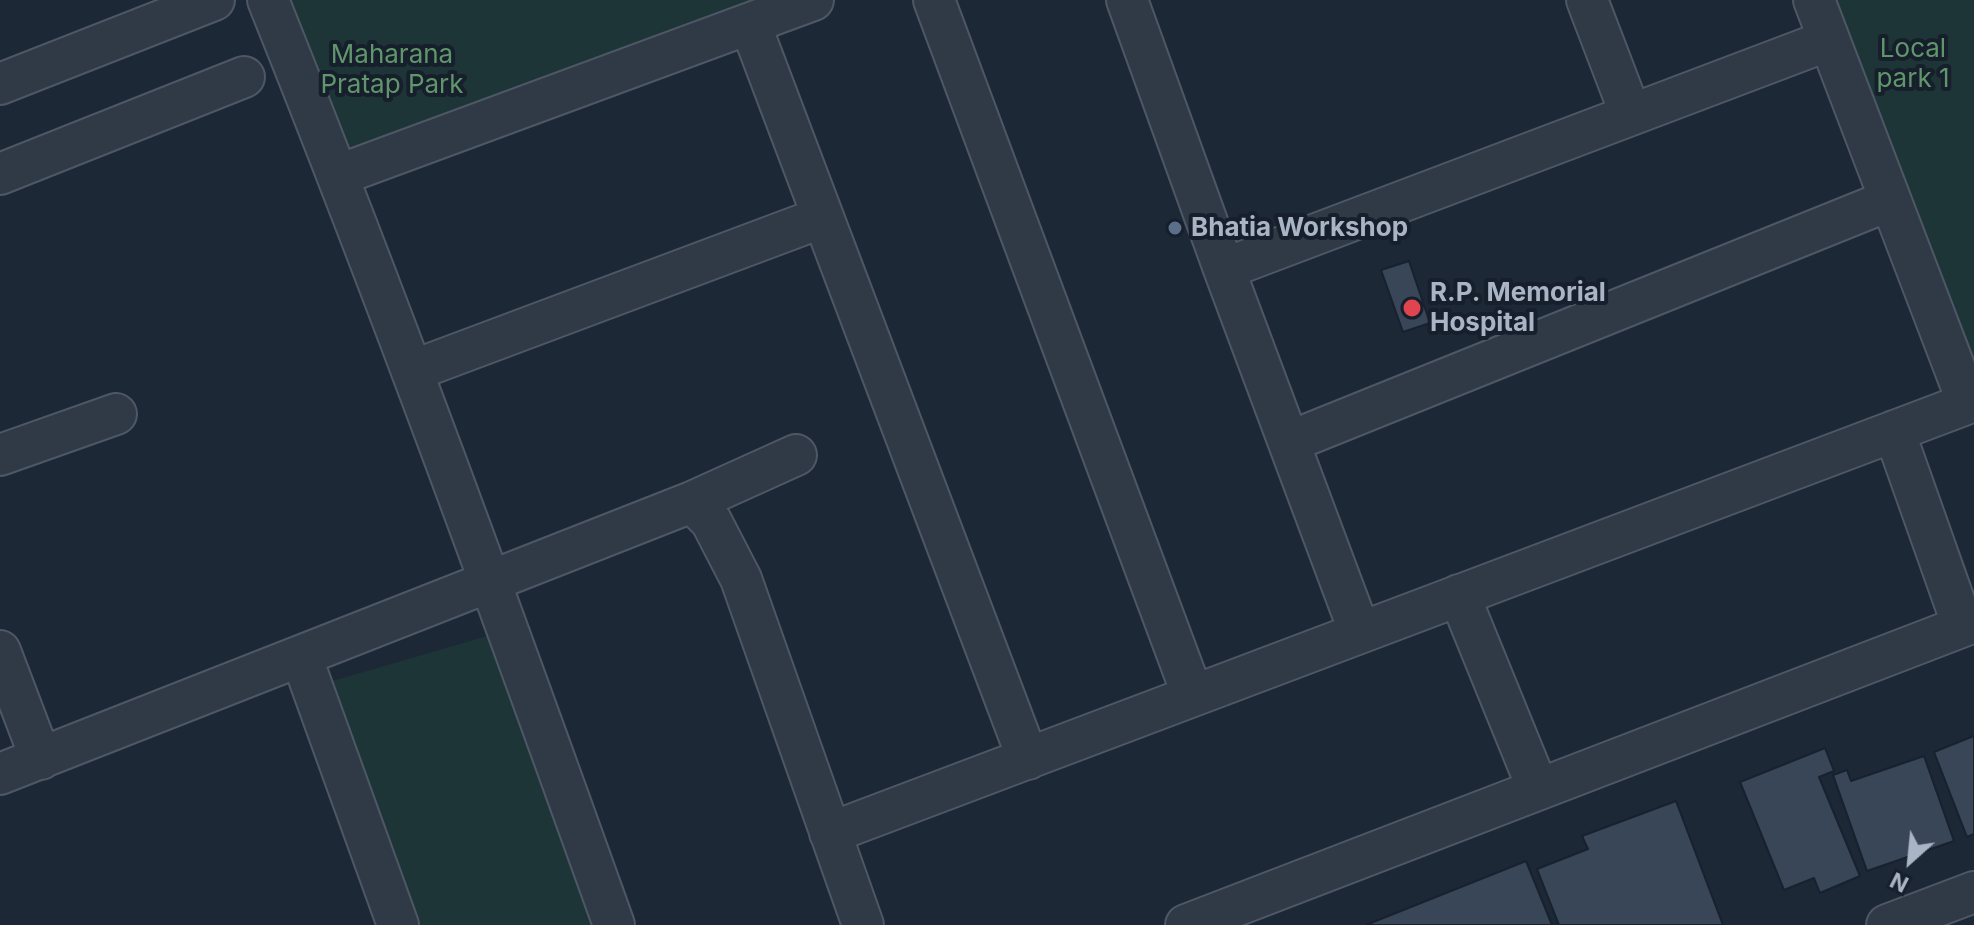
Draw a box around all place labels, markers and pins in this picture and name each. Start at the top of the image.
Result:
place label: Bhatia Workshop [1191,212,1408,244]
marker: Bhatia Workshop [1166,219,1184,237]
place label: R.P. Memorial Hospital [1430,277,1606,338]
marker: R.P. Memorial Hospital [1401,297,1423,319]

